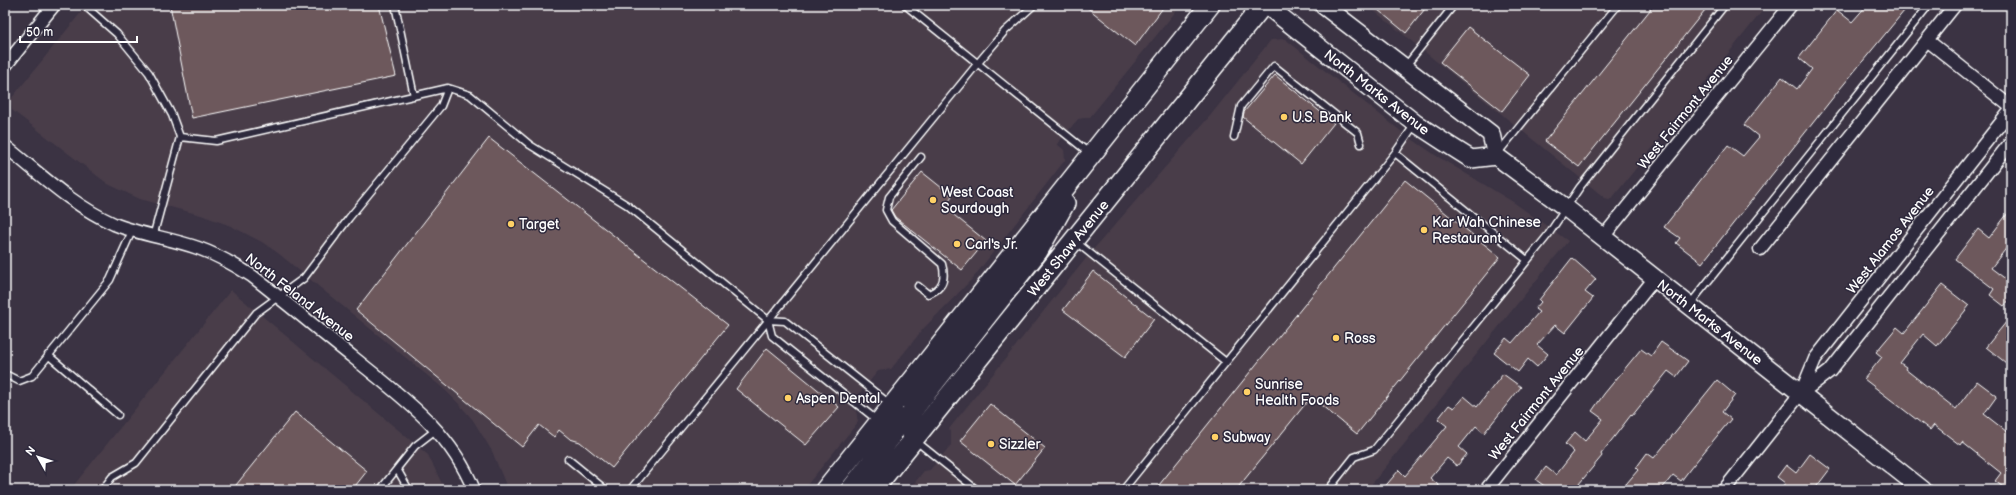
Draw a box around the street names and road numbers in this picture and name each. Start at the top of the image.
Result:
street label: North Marks Avenue [1321,46,1433,139]
street label: West Fairmont Avenue [1634,52,1737,173]
street label: West Alamos Avenue [1843,183,1938,298]
street label: West Shaw Avenue [1024,197,1113,300]
street label: North Feland Avenue [242,250,357,345]
street label: North Marks Avenue [1654,276,1766,369]
street label: West Fairmont Avenue [1485,343,1588,464]

